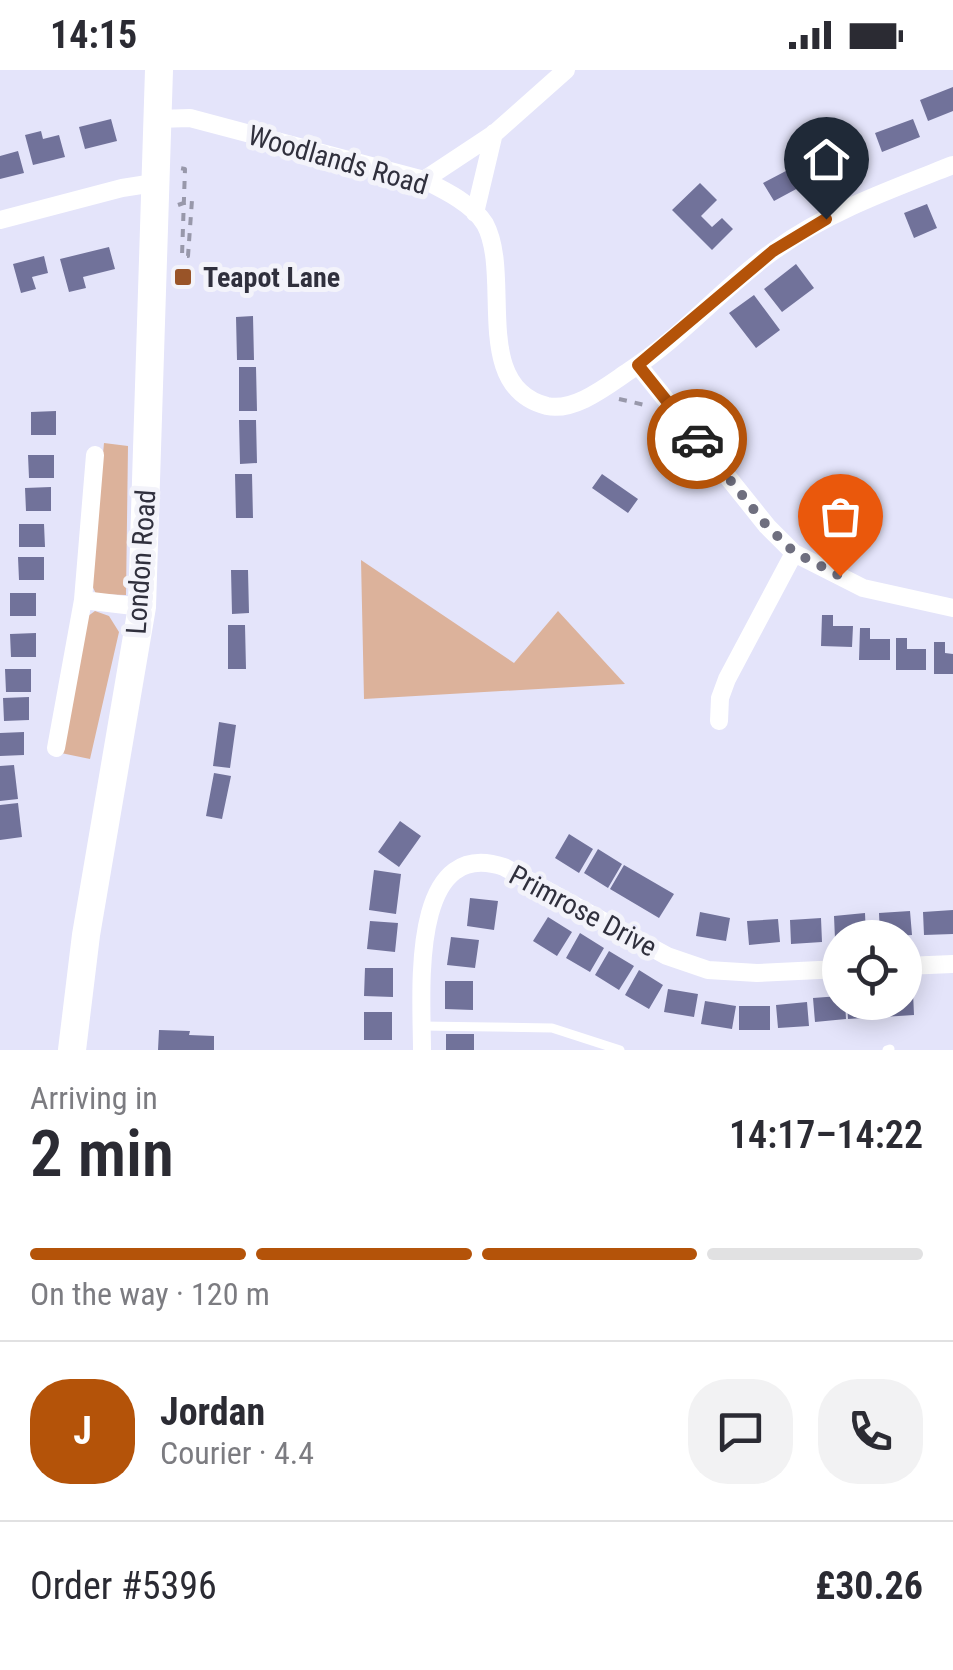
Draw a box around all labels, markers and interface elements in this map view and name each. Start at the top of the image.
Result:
text: 14:15 [50,13,137,57]
pin [784,117,869,220]
street label: Woodlands Road [244,119,432,201]
icon: home [799,132,854,187]
place label: Teapot Lane [203,261,340,294]
marker: Teapot Lane [172,266,194,288]
courier [647,389,747,489]
icon: car [670,412,725,467]
pin [798,474,883,577]
street label: London Road [119,488,163,636]
icon: bag [813,489,868,544]
street label: Primrose Drive [504,858,662,964]
map controls [822,920,922,1020]
button: locate [822,920,922,1020]
text: Arriving in [30,1079,158,1117]
text: 14:17–14:22 [729,1113,923,1157]
text: 2 min [30,1116,174,1192]
text: On the way · 120 m [30,1275,270,1313]
button: chat [688,1379,793,1484]
button: phone [818,1379,923,1484]
text: Jordan [160,1390,265,1434]
text: J [73,1409,92,1453]
text: Courier · 4.4 [160,1434,314,1472]
text: Order #5396 [30,1564,217,1608]
text: £30.26 [815,1564,923,1608]

